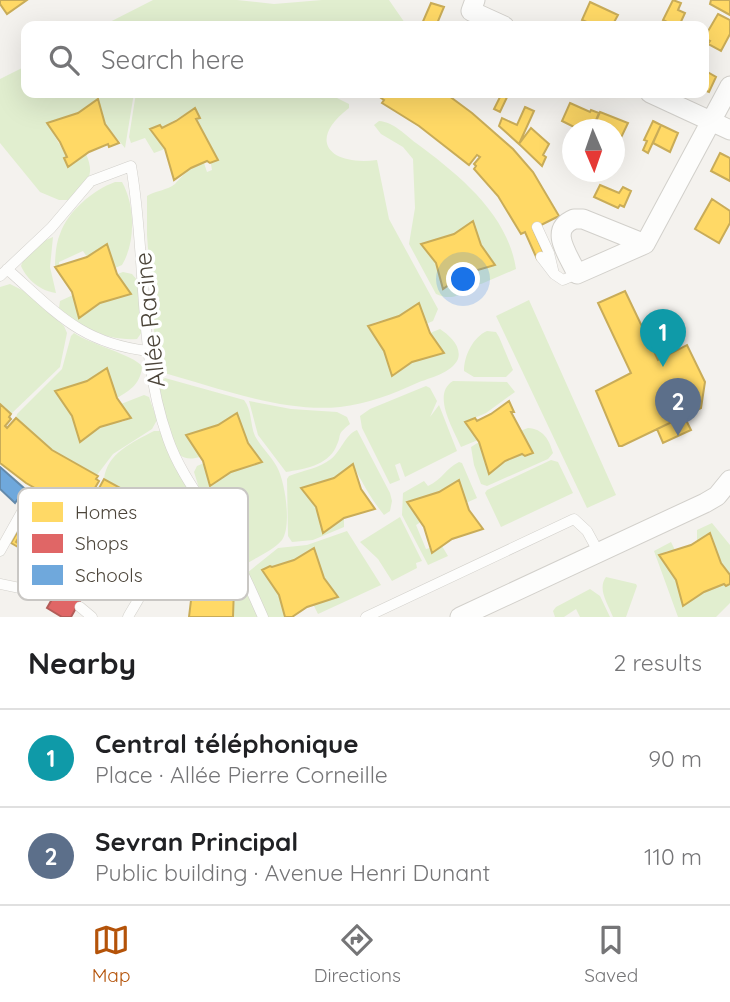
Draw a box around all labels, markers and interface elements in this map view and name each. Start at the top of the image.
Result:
search box [21,21,709,98]
icon: search [45,41,83,79]
text: Search here [101,43,245,76]
north arrow [562,119,625,182]
street label: Allée Racine [127,251,171,389]
your location [446,262,480,296]
pin: 1 [640,309,686,367]
pin: 2 [655,378,701,436]
legend [18,488,248,600]
text: Homes [75,500,137,524]
text: Shops [75,531,128,555]
text: Schools [75,563,143,587]
text: Nearby [28,644,136,682]
text: 2 results [613,648,702,677]
text: Central téléphonique [95,727,359,760]
text: 1 [47,744,55,773]
text: 90 m [648,744,702,773]
text: Place · Allée Pierre Corneille [95,760,388,789]
text: Sevran Principal [95,825,298,858]
text: 2 [44,842,58,871]
text: 110 m [644,842,702,871]
text: Public building · Avenue Henri Dunant [95,858,490,887]
tab: Map [92,921,130,987]
tab: Directions [314,921,401,987]
tab: Saved [584,921,638,987]

